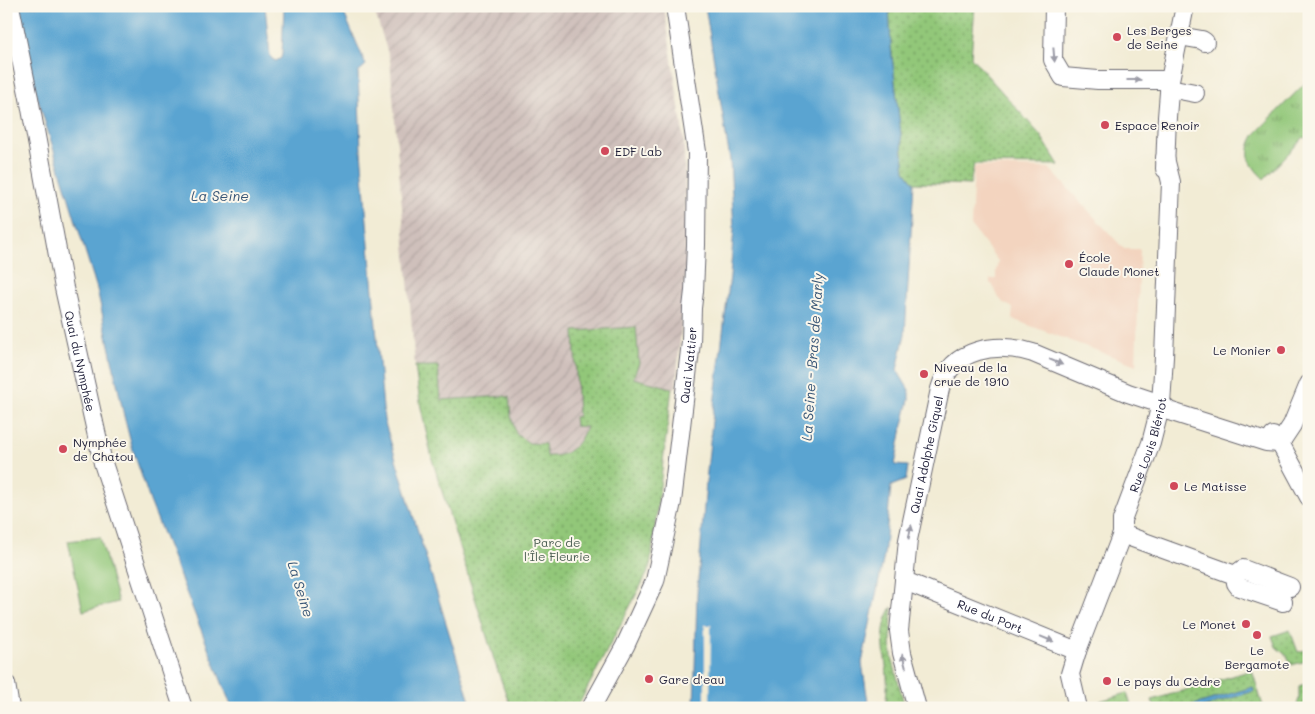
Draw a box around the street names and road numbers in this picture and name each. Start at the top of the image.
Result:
street label: Quai du Nymphée [61,309,99,413]
street label: Quai Wattier [676,327,699,404]
street label: Quai Adolphe Giquel [906,394,946,515]
street label: Rue Louis Blériot [1125,397,1169,495]
street label: Rue du Port [955,595,1025,636]

